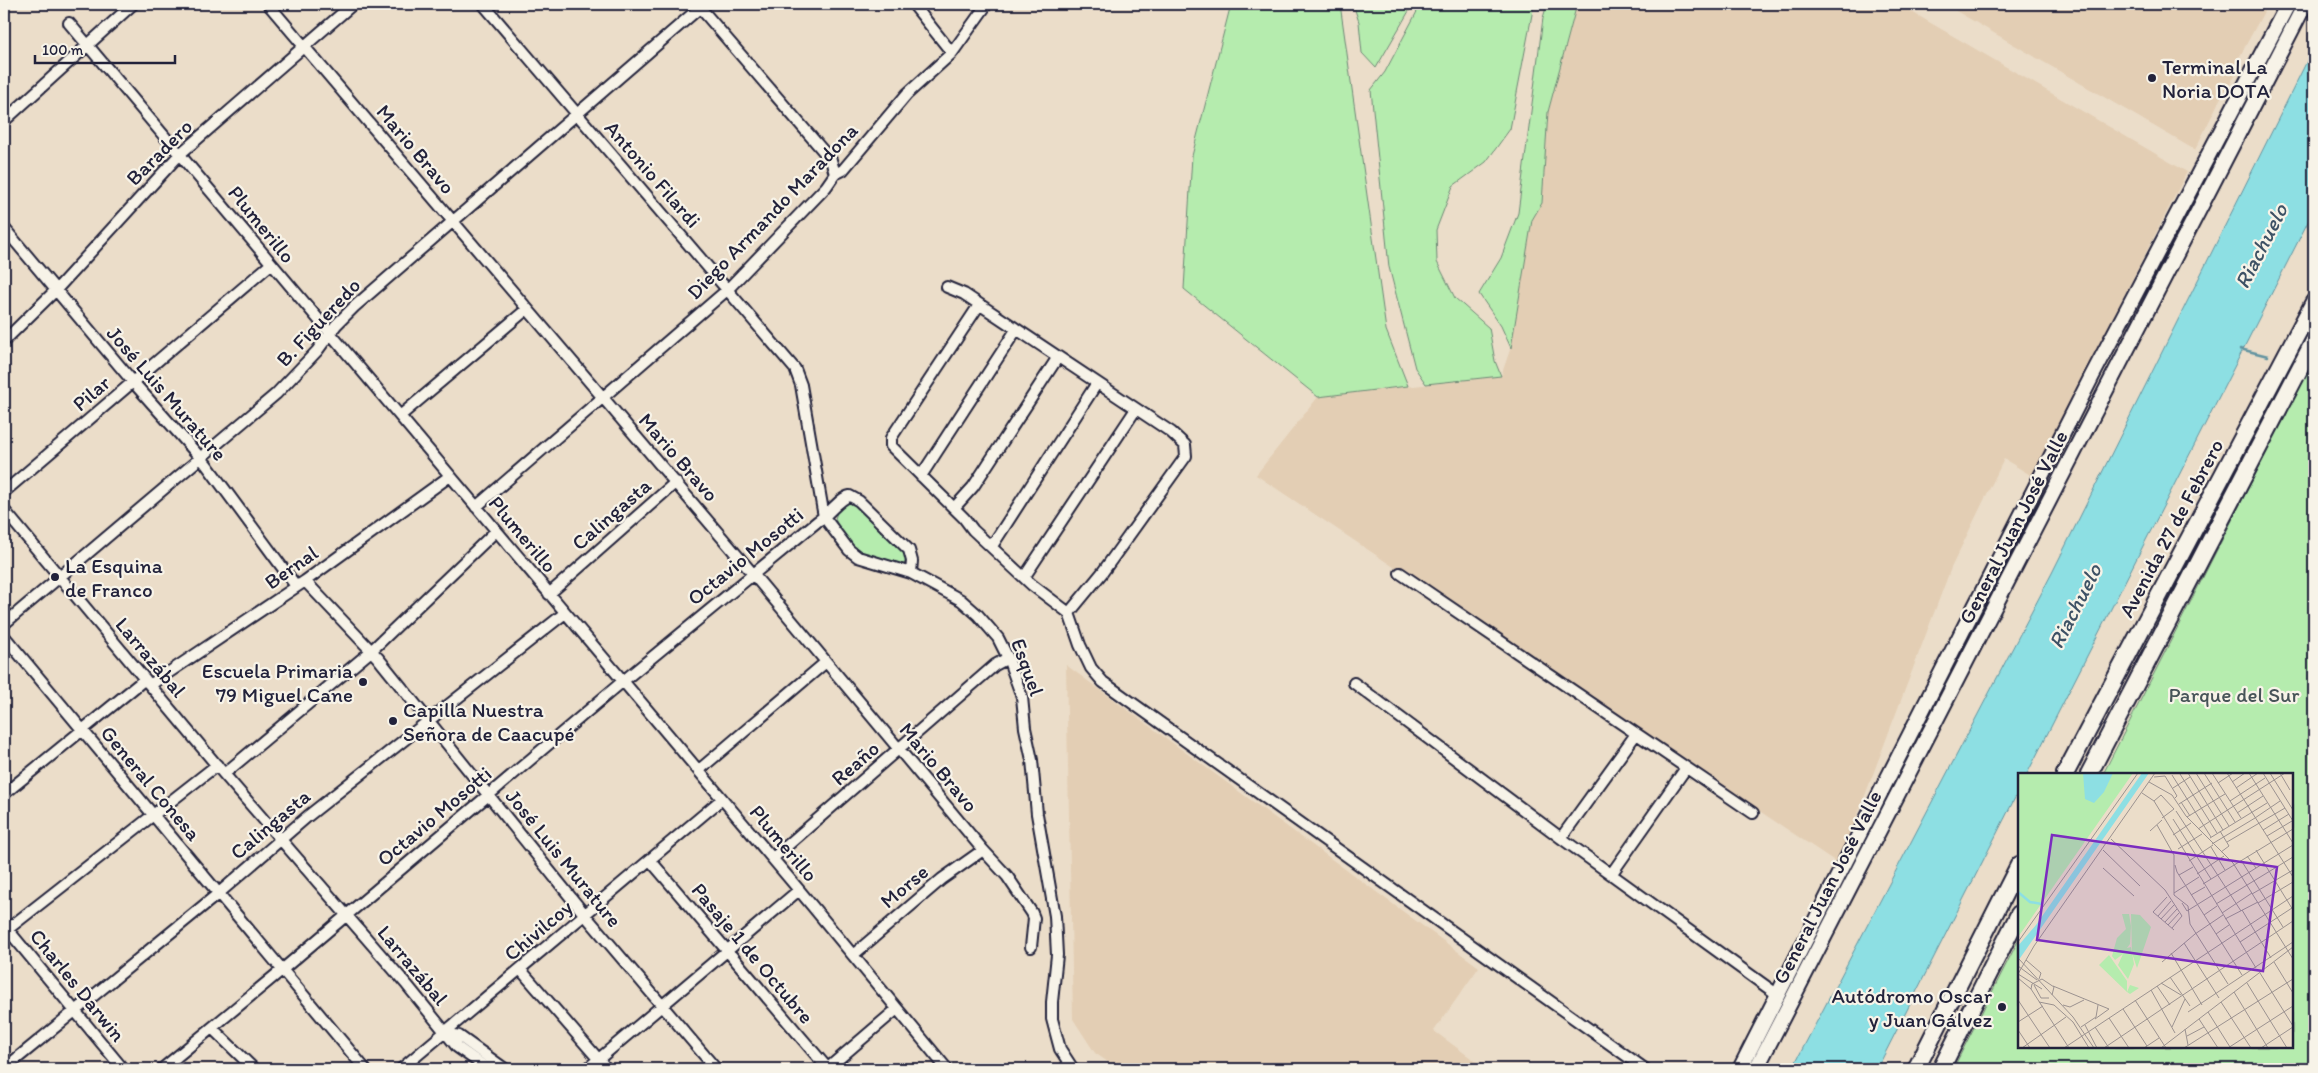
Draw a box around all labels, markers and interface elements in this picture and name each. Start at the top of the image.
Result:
scale bar [35,32,175,64]
text: 100 m [42,41,84,59]
place label: Terminal La Noria DOTA [2162,54,2271,103]
marker: Terminal La Noria DOTA [2146,72,2158,84]
street label: Mario Bravo [371,99,461,199]
street label: Baradero [121,114,197,190]
street label: Antonio Filardi [600,115,706,233]
street label: Diego Armando Maradona [681,118,863,304]
street label: Plumerillo [223,180,301,268]
water label: Riachuelo [2228,198,2294,293]
street label: B. Figueredo [271,272,365,372]
street label: José Luis Murature [102,321,232,465]
street label: Pilar [67,370,115,416]
street label: Mario Bravo [634,408,724,506]
street label: General Juan José Valle [1953,426,2073,628]
street label: Avenida 27 de Febrero [2113,435,2229,621]
street label: Calingasta [566,473,656,555]
street label: Plumerillo [484,490,562,578]
street label: Octavio Mosotti [682,502,808,610]
street label: Bernal [260,540,323,594]
place label: La Esquina de Franco [65,553,163,602]
water label: Riachuelo [2042,558,2108,653]
marker: La Esquina de Franco [49,571,61,583]
street label: Larrazábal [110,612,192,702]
street label: Esquel [1006,635,1050,699]
place label: Escuela Primaria 79 Miguel Cane [202,658,353,707]
marker: Escuela Primaria 79 Miguel Cane [357,676,369,688]
park label: Parque del Sur [2169,682,2300,707]
place label: Capilla Nuestra Señora de Caacupé [403,697,575,746]
marker: Capilla Nuestra Señora de Caacupé [387,715,399,727]
street label: Mario Bravo [894,717,984,817]
street label: General Conesa [96,721,206,846]
street label: Reaño [826,735,884,791]
street label: Octavio Mosotti [372,761,496,871]
inset map [2018,773,2293,1048]
street label: Calingasta [225,783,315,865]
street label: José Luis Murature [501,784,627,932]
street label: General Juan José Valle [1767,786,1887,988]
street label: Plumerillo [745,799,823,887]
street label: Morse [875,859,933,913]
street label: Pasaje 1 de Octubre [687,877,819,1029]
street label: Chivilcoy [499,894,577,966]
street label: Larrazábal [372,920,454,1010]
street label: Charles Darwin [25,924,131,1047]
place label: Autódromo Oscar y Juan Gálvez [1831,983,1993,1032]
marker: Autódromo Oscar y Juan Gálvez [1996,1001,2008,1013]

